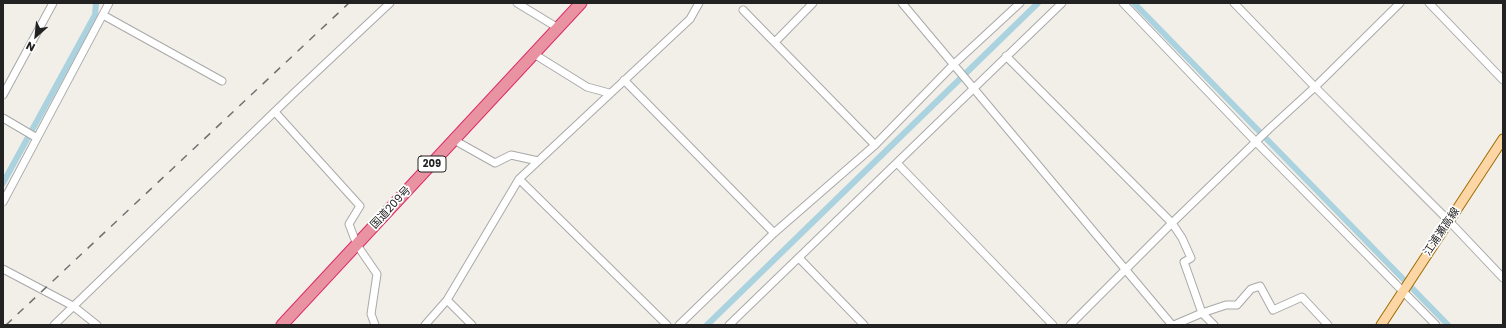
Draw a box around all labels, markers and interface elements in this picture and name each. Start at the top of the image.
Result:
north arrow [16,16,56,56]
text: N [23,38,38,56]
road number: 209 [418,156,446,172]
street label: 国道209号 [368,184,414,232]
street label: 江浦瀬高線 [1421,206,1463,258]

